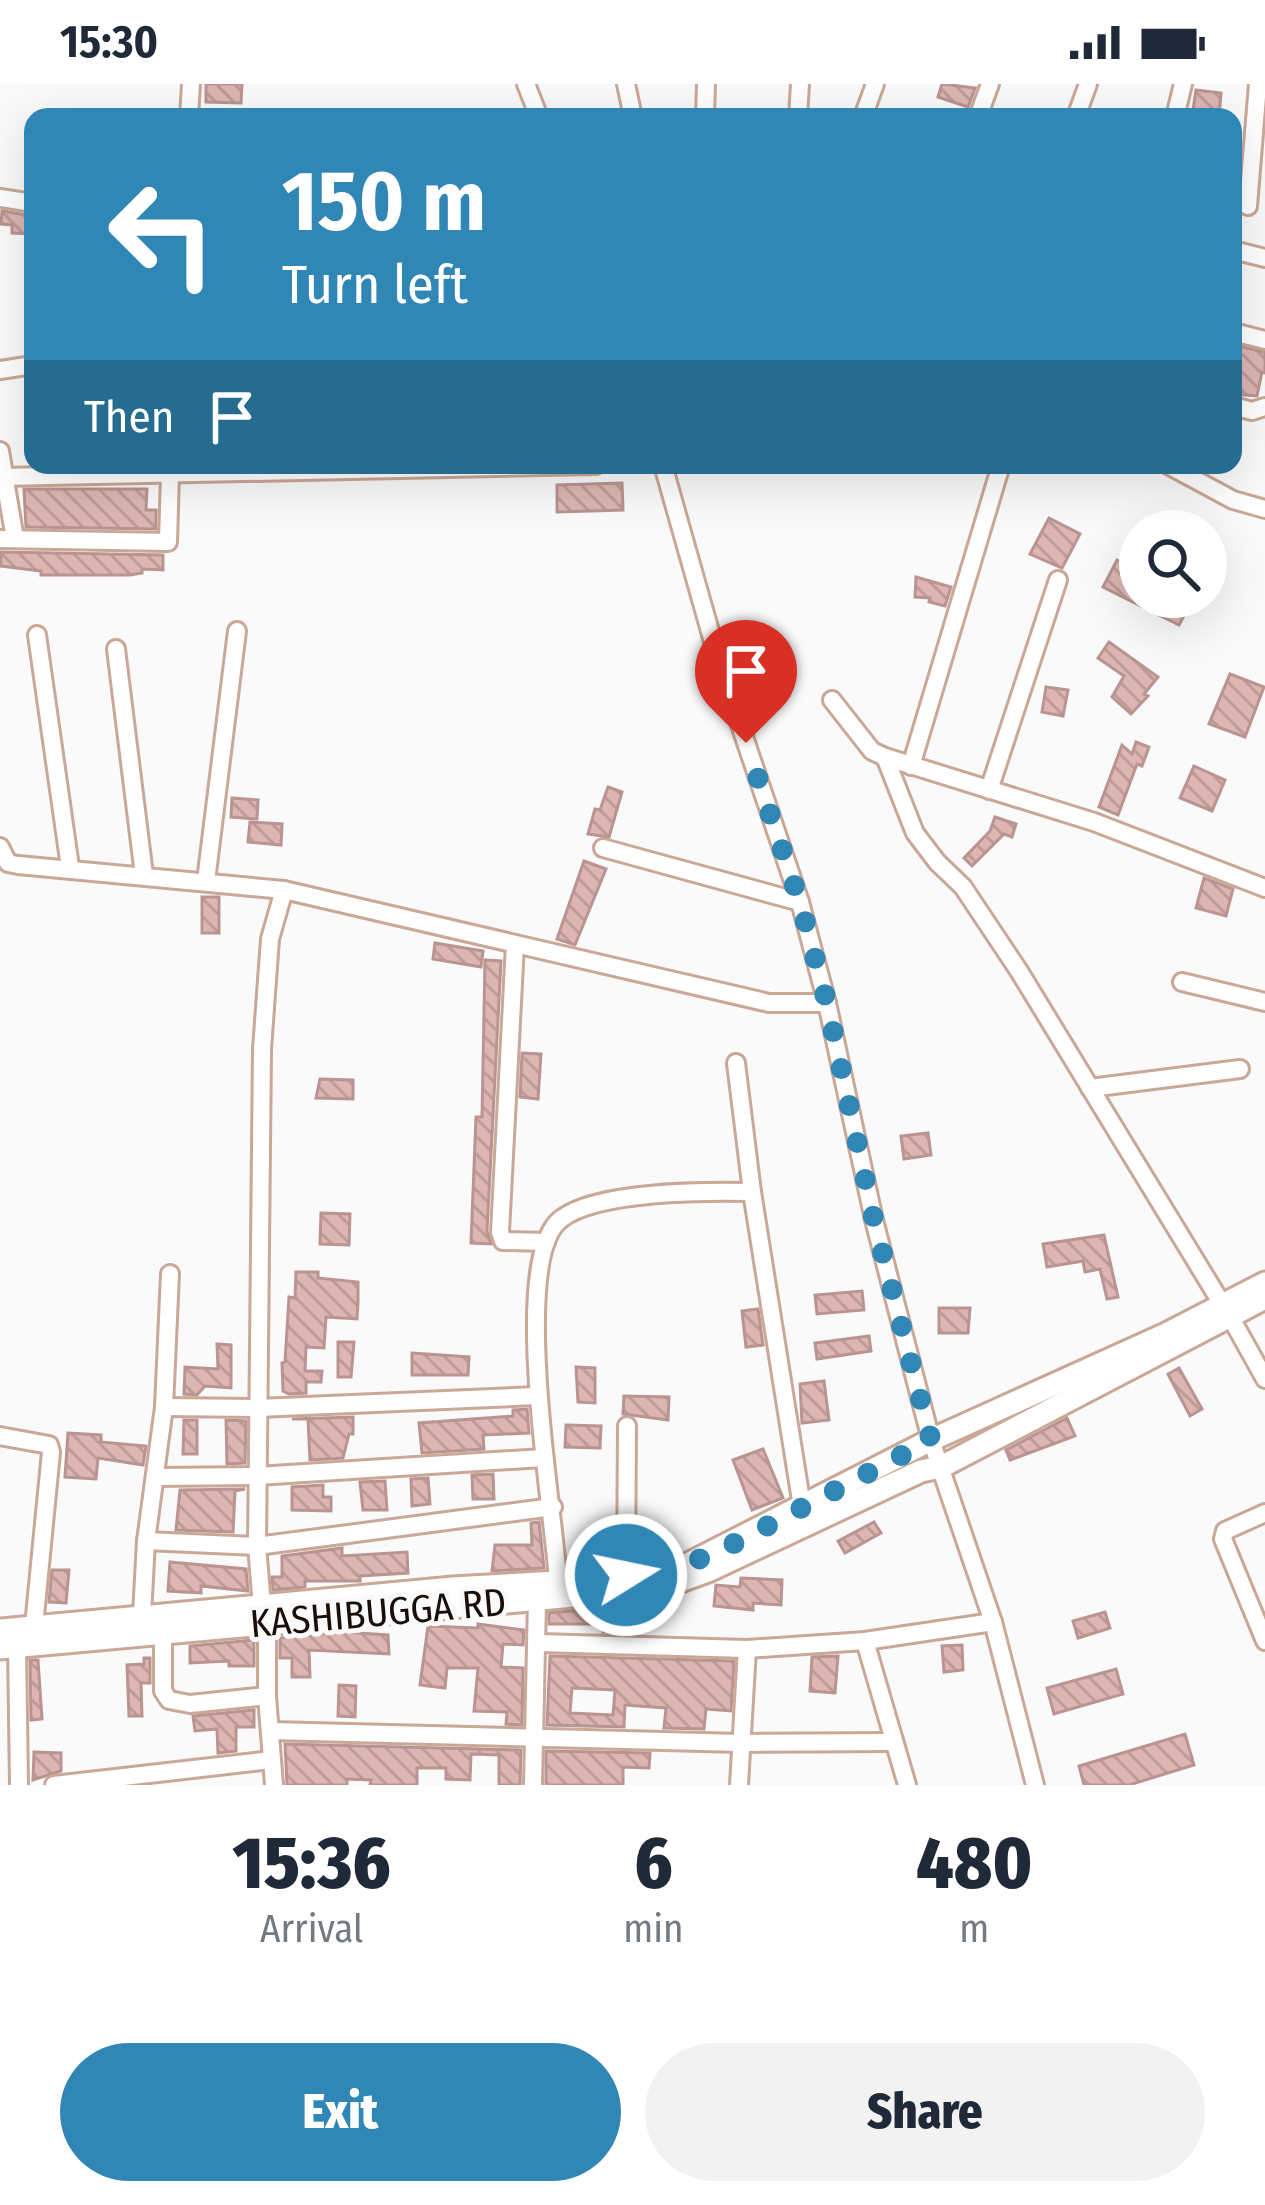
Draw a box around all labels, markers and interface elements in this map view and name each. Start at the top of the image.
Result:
text: 15:30 [60,15,158,69]
text: 150 m [282,151,486,252]
icon: left [84,156,240,312]
text: Turn left [282,253,468,317]
icon: arrive [199,384,265,450]
text: Then [84,390,175,444]
map controls [1119,510,1227,618]
button: search [1119,510,1227,618]
pin [695,620,797,743]
icon: arrive [713,638,779,704]
position arrow [563,1512,689,1638]
street label: KASHIBUGGA RD [248,1579,508,1647]
text: 15:36 [233,1821,391,1907]
text: 6 [634,1821,673,1907]
text: 480 [916,1821,1032,1907]
text: Arrival [260,1906,363,1952]
text: min [623,1906,684,1952]
text: m [959,1906,989,1952]
button: Exit [60,2043,621,2181]
button: Share [645,2043,1205,2181]

